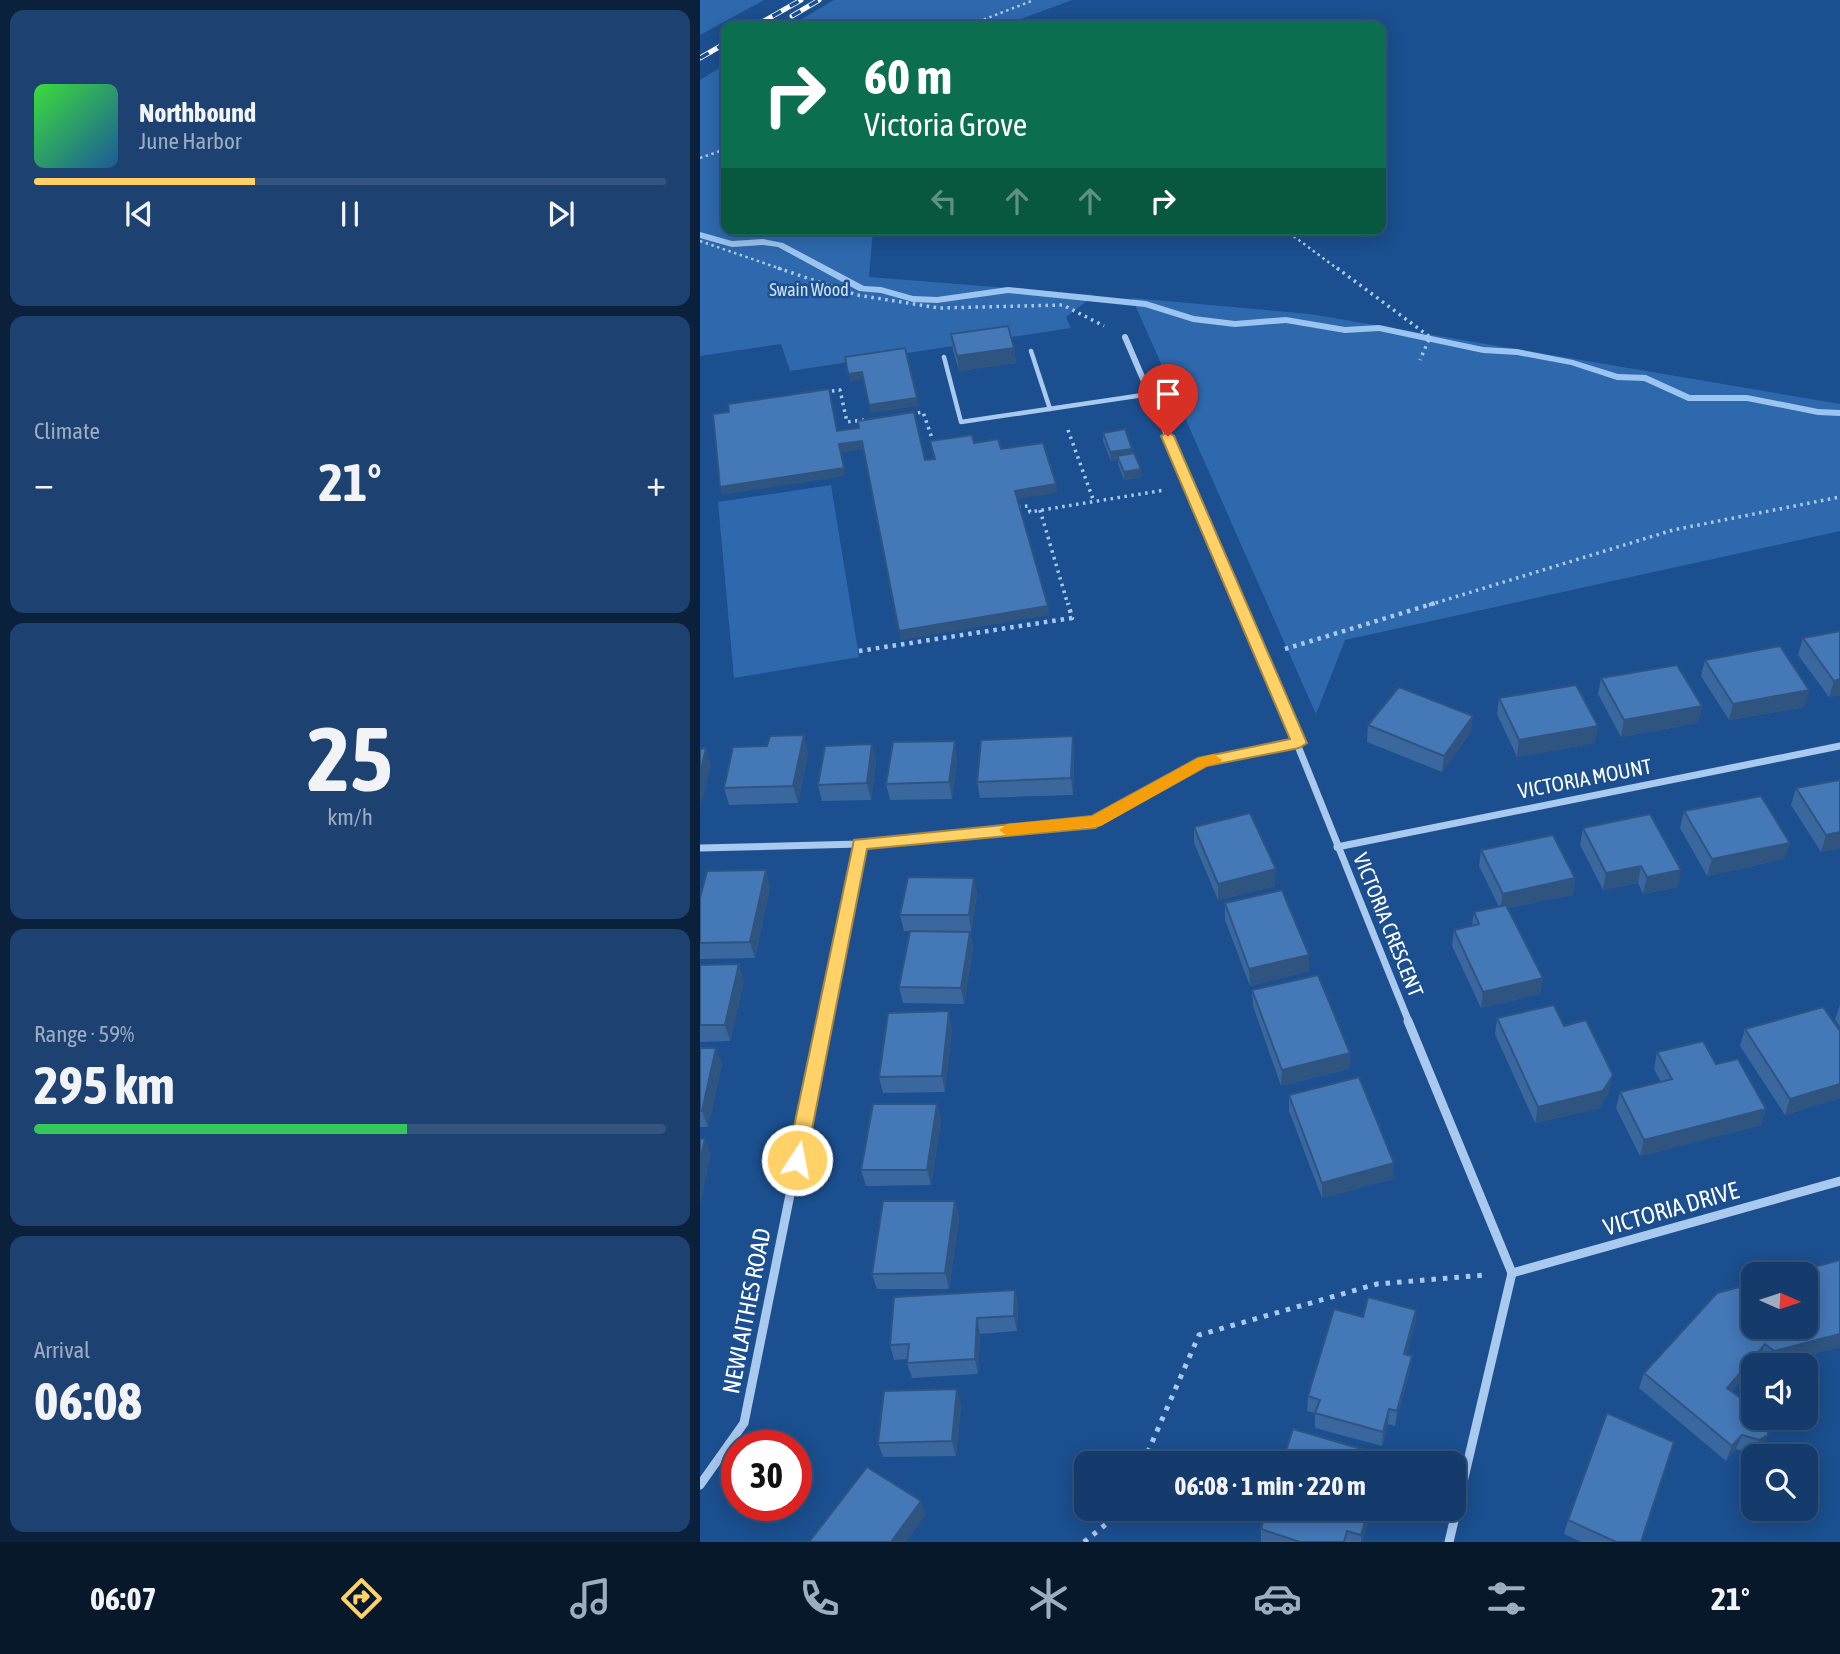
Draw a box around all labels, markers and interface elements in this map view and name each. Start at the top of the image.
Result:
text: 60 m [864,48,952,104]
icon: right [749,49,840,140]
text: Northbound [139,98,256,128]
text: Victoria Grove [864,106,1027,143]
text: June Harbor [139,128,242,154]
icon: left [925,182,963,220]
icon: ahead [998,182,1036,220]
icon: ahead [1071,182,1109,220]
icon: right [1144,182,1182,220]
icon: previous [120,195,158,233]
icon: pause [331,195,369,233]
icon: next [542,195,580,233]
park label: Swain Wood [769,279,849,300]
pin [1138,364,1198,436]
icon: arrive [1149,375,1187,413]
text: Climate [34,418,100,444]
text: 21° [318,452,382,512]
text: − [34,461,54,504]
text: + [646,461,666,504]
text: 25 [307,706,393,810]
street label: VICTORIA MOUNT [1516,753,1654,803]
text: km/h [327,804,373,830]
street label: VICTORIA CRESCENT [1349,849,1429,1000]
text: Range · 59% [34,1021,134,1047]
text: 295 km [34,1055,175,1115]
position arrow [760,1123,834,1197]
street label: VICTORIA DRIVE [1600,1176,1742,1241]
street label: NEWLAITHES ROAD [717,1226,776,1396]
north arrow [1741,1262,1818,1339]
map controls [1741,1262,1818,1521]
text: Arrival [34,1337,90,1363]
button: sound [1741,1353,1818,1430]
text: 06:08 [34,1371,142,1431]
speed limit sign: 30 [721,1430,812,1521]
button: search [1741,1444,1818,1521]
text: 06:08 · 1 min · 220 m [1174,1471,1366,1501]
icon: directions [337,1574,386,1623]
icon: music [566,1574,615,1623]
icon: phone [795,1574,844,1623]
icon: climate [1024,1574,1073,1623]
icon: car [1253,1574,1302,1623]
icon: filters [1482,1574,1531,1623]
text: 06:07 [90,1580,157,1617]
text: 21° [1711,1580,1750,1617]

